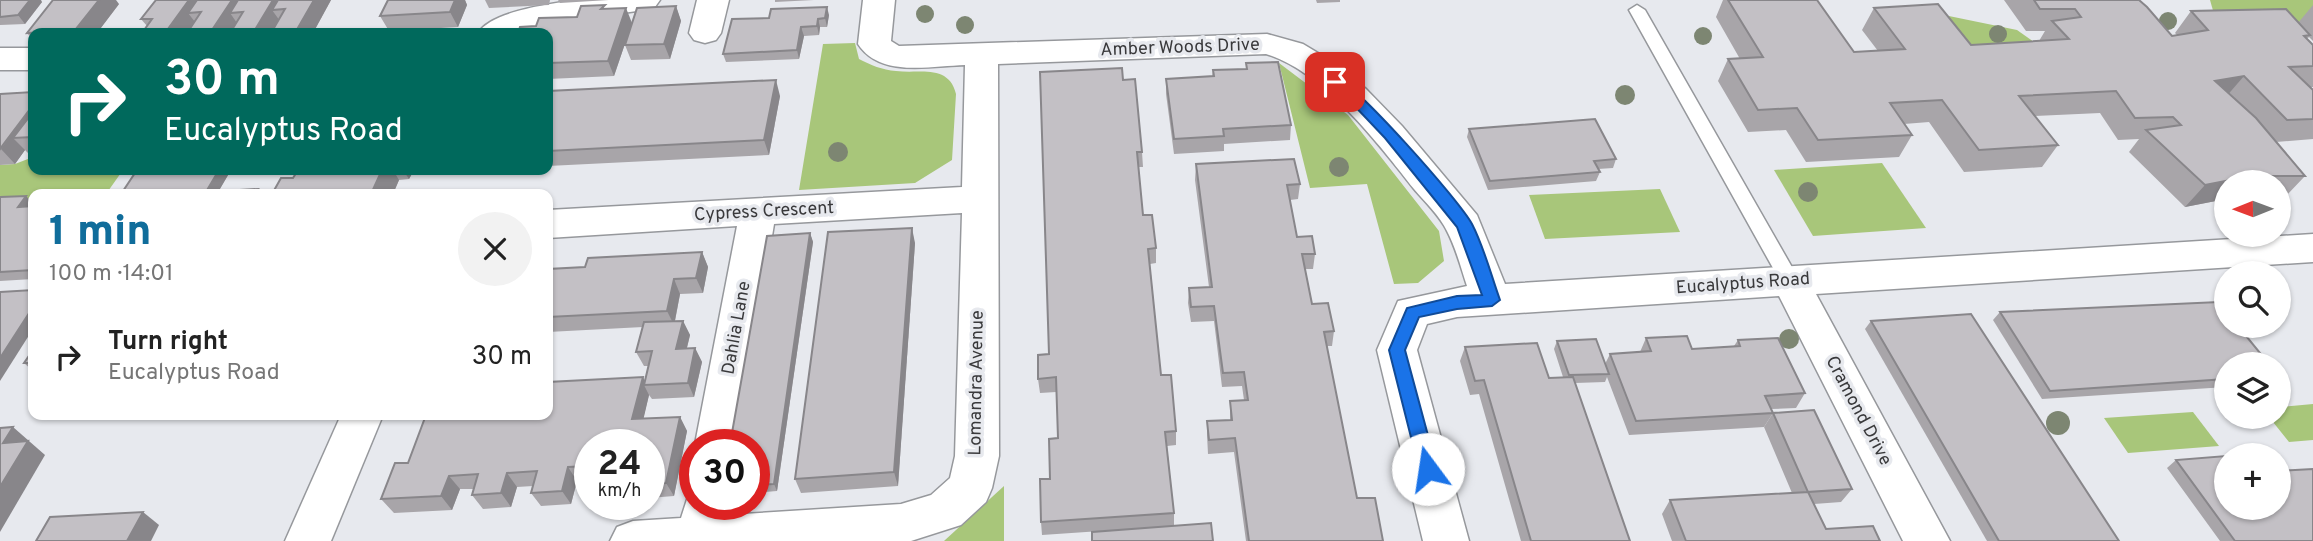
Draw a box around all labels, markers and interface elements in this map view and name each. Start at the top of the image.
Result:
street label: Amber Woods Drive [1100,34,1260,62]
text: 30 m [164,51,280,113]
pin [1305,52,1365,112]
icon: right [49,56,140,147]
icon: arrive [1316,63,1354,101]
text: Eucalyptus Road [164,112,403,152]
north arrow [2214,170,2291,247]
map controls [2214,170,2291,520]
street label: Cypress Crescent [693,197,835,227]
text: 1 min [49,207,152,260]
button: close [458,212,532,286]
text: 100 m · 14:01 [49,260,174,289]
button: search [2214,261,2291,338]
street label: Eucalyptus Road [1675,268,1811,300]
street label: Dahlia Lane [717,280,757,376]
street label: Lomandra Avenue [964,310,990,456]
text: Turn right [108,326,228,359]
icon: right [49,338,87,376]
text: 30 m [472,341,532,374]
street label: Cramond Drive [1819,352,1897,470]
button: layers [2214,352,2291,429]
text: Eucalyptus Road [108,359,280,388]
speed limit sign: 30 [679,429,770,520]
position arrow [1391,432,1465,506]
text: 24 [598,443,641,487]
button: + [2214,443,2291,520]
text: km/h [598,480,641,503]

